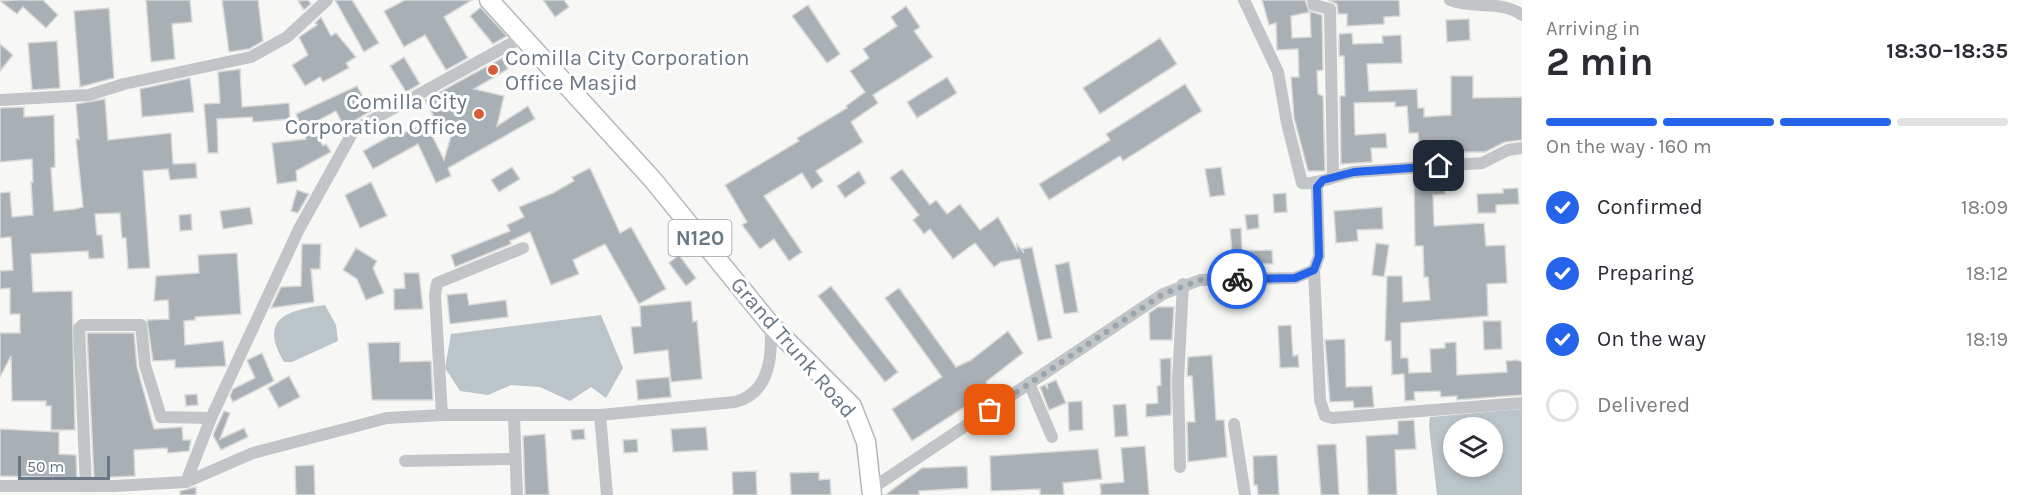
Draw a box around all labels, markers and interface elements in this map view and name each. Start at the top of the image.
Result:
text: Arriving in [1546,17,1640,40]
text: 18:30–18:35 [1886,38,2008,64]
text: 2 min [1546,39,1654,85]
place label: Comilla City Corporation Office Masjid [505,45,750,96]
marker: Comilla City Corporation Office Masjid [486,63,500,77]
place label: Comilla City Corporation Office [285,89,467,140]
marker: Comilla City Corporation Office [472,107,486,121]
text: On the way · 160 m [1546,135,1712,158]
pin [1413,140,1464,191]
icon: home [1422,149,1455,182]
icon: check [1546,191,1579,224]
text: Confirmed [1597,194,1703,220]
text: 18:09 [1961,196,2008,219]
road number: N120 [668,220,732,256]
courier [1207,249,1267,309]
icon: check [1546,257,1579,290]
text: Preparing [1597,260,1694,286]
text: 18:12 [1966,262,2008,285]
icon: bike [1221,263,1254,296]
street label: Grand Trunk Road [725,272,861,423]
icon: check [1546,323,1579,356]
text: On the way [1597,326,1706,352]
text: 18:19 [1966,328,2008,351]
pin [964,384,1015,435]
text: Delivered [1597,392,1690,418]
icon: bag [973,393,1006,426]
map controls [1443,417,1503,477]
button: layers [1443,417,1503,477]
scale bar [18,453,110,480]
text: 50 m [27,457,64,476]

